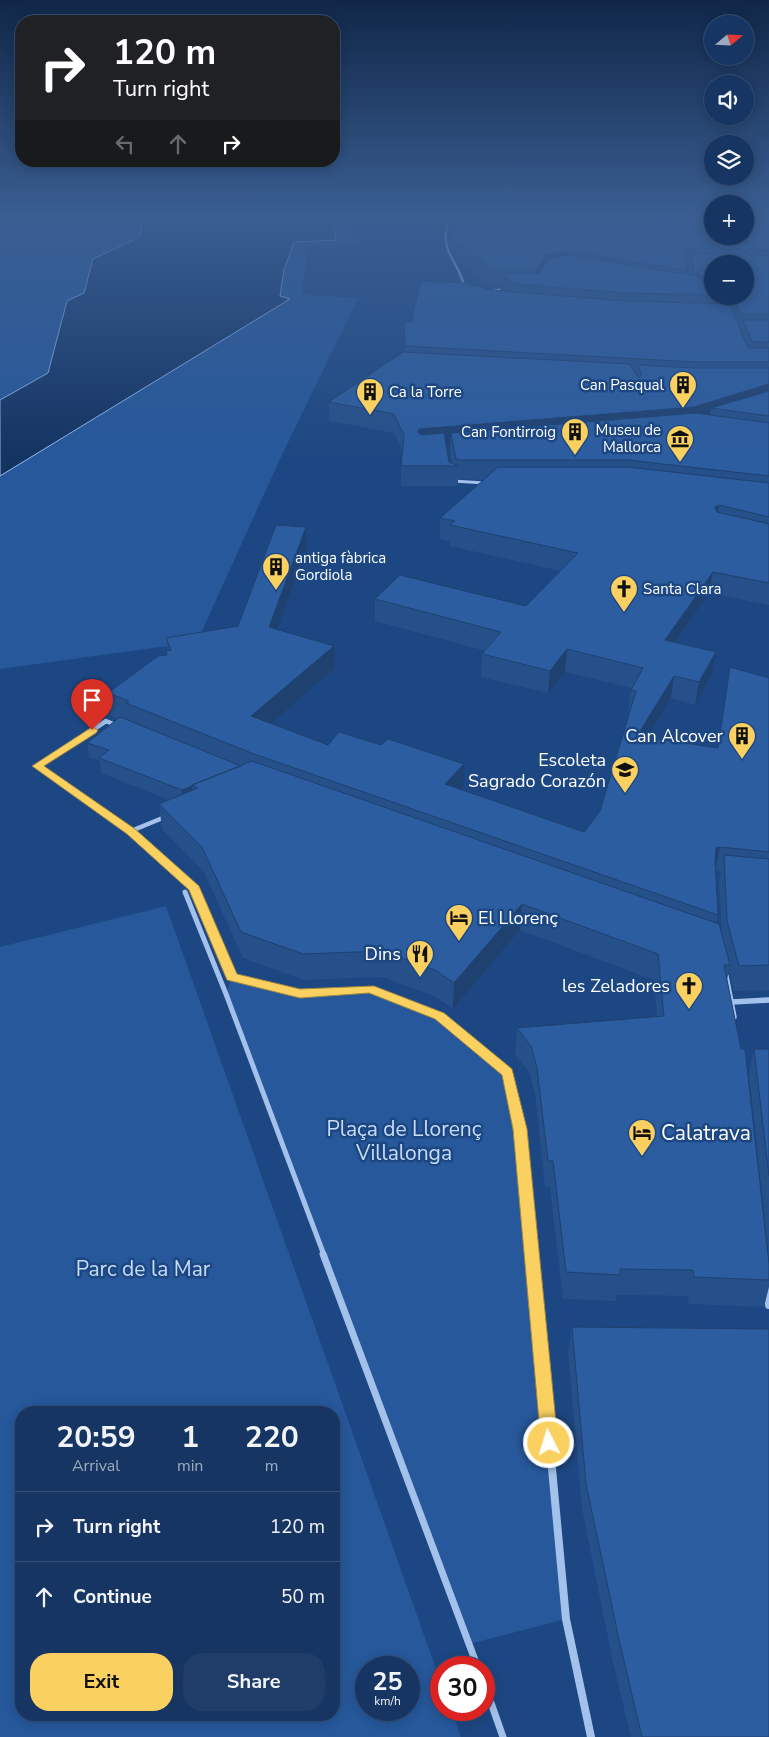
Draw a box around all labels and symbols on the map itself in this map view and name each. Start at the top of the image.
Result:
north arrow [704,15,754,65]
building icon: Can Pasqual [668,370,698,409]
place label: Can Pasqual [580,375,665,395]
building icon: Ca la Torre [355,377,385,416]
place label: Ca la Torre [389,382,462,402]
building icon: Can Fontirroig [560,417,590,456]
place label: Museu de Mallorca [596,420,661,457]
place label: Can Fontirroig [461,422,556,442]
museum icon: Museu de Mallorca [665,424,695,463]
place label: antiga fàbrica Gordiola [295,548,386,585]
building icon: antiga fàbrica Gordiola [261,552,291,591]
church icon: Santa Clara [609,574,639,613]
place label: Santa Clara [643,579,721,599]
pin [71,679,113,730]
building icon: Can Alcover [727,721,757,760]
place label: Can Alcover [625,724,724,748]
place label: Escoleta Sagrado Corazón [468,748,606,793]
school or university icon: Escoleta Sagrado Corazón [610,755,640,794]
hotel icon: El Llorenç [444,903,474,942]
place label: El Llorenç [478,906,558,930]
restaurant icon: Dins [405,939,435,978]
place label: Dins [365,942,401,966]
church icon: les Zeladores [674,971,704,1010]
place label: les Zeladores [562,974,670,998]
park label: Plaça de Llorenç Villalonga [326,1115,482,1167]
hotel icon: Calatrava [627,1118,657,1157]
place label: Calatrava [661,1119,751,1147]
park label: Parc de la Mar [76,1255,211,1283]
position arrow [522,1416,574,1468]
speed limit sign: 30 [430,1656,495,1721]

